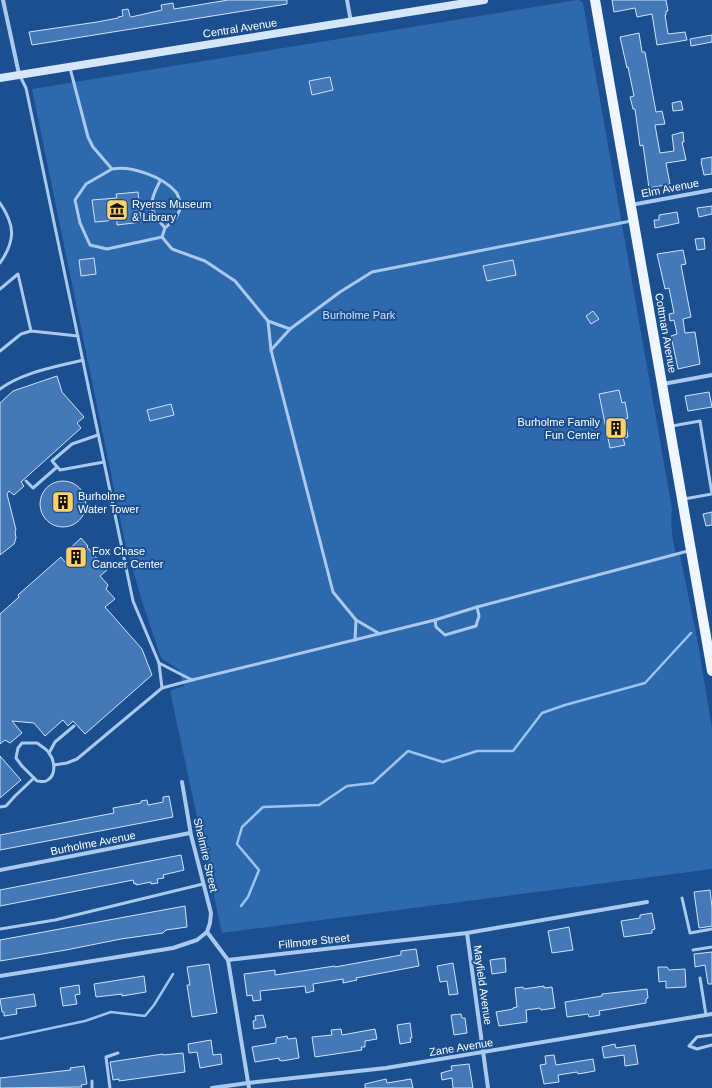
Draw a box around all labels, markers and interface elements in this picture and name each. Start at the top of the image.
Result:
street label: Central Avenue [202,16,278,40]
street label: Elm Avenue [640,177,700,199]
museum icon: Ryerss Museum & Library [104,197,130,223]
place label: Ryerss Museum & Library [132,198,211,223]
street label: Cottman Avenue [653,292,679,374]
park label: Burholme Park [323,309,396,321]
building icon: Burholme Family Fun Center [603,415,629,441]
place label: Burholme Family Fun Center [517,416,600,441]
building icon: Burholme Water Tower [50,489,76,515]
place label: Burholme Water Tower [78,490,139,515]
building icon: Fox Chase Cancer Center [63,544,89,570]
place label: Fox Chase Cancer Center [92,545,164,570]
street label: Shelmire Street [192,817,220,893]
street label: Burholme Avenue [49,829,137,857]
street label: Fillmore Street [278,931,350,951]
street label: Mayfield Avenue [471,944,495,1026]
street label: Zane Avenue [428,1036,494,1058]

